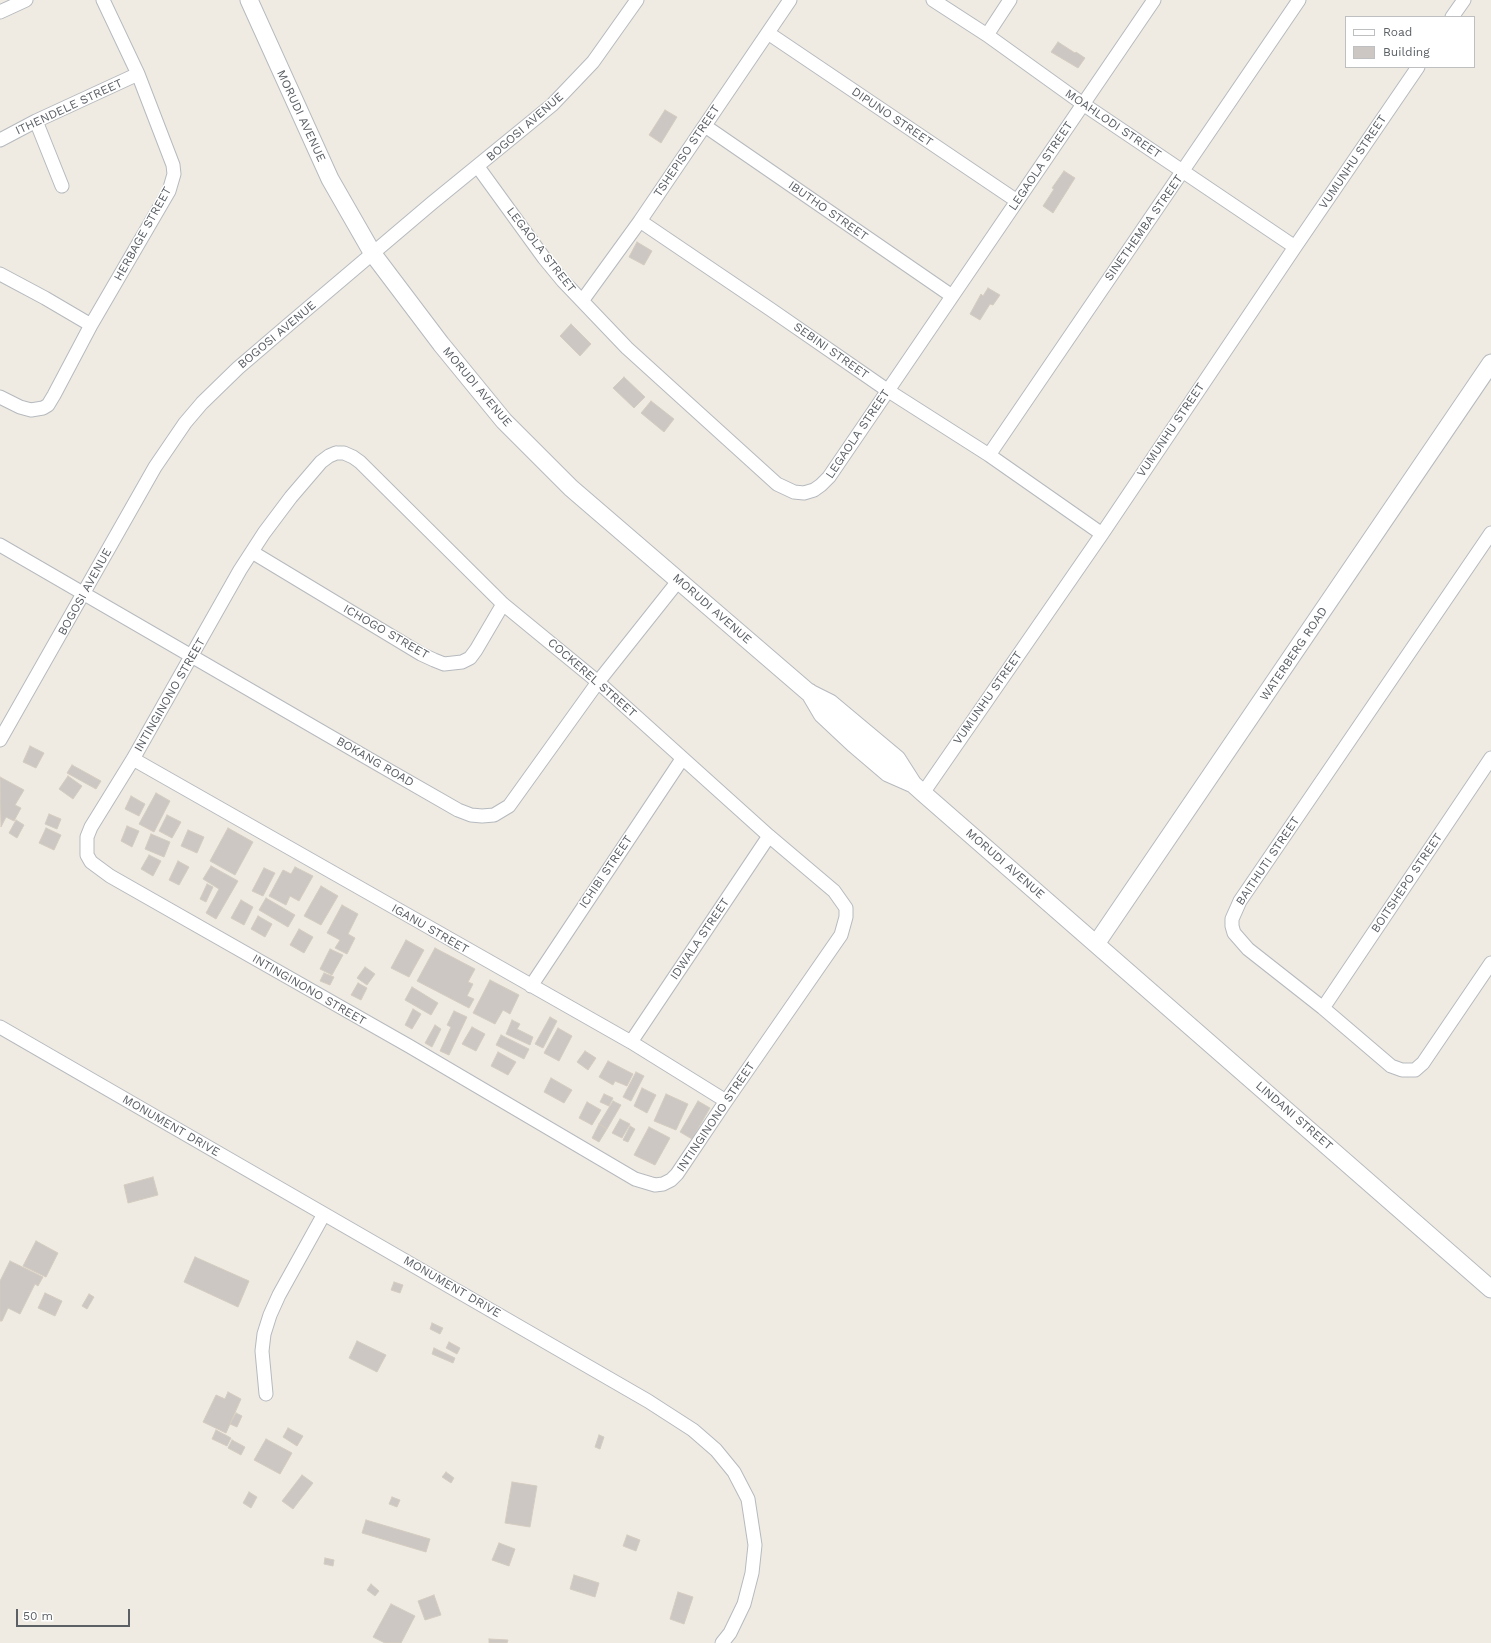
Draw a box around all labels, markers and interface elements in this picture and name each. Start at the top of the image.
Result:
legend [1345,16,1475,68]
text: Road [1383,25,1412,39]
text: Building [1383,45,1430,59]
street label: MORUDI AVENUE [273,68,329,164]
street label: ITHENDELE STREET [13,76,125,138]
street label: DIPUNO STREET [849,84,935,150]
street label: MOAHLODI STREET [1062,86,1164,162]
street label: BOGOSI AVENUE [484,90,566,164]
street label: TSHEPISO STREET [651,102,723,200]
street label: VUMUNHU STREET [1316,112,1390,212]
street label: LEGAOLA STREET [1006,119,1076,213]
street label: SINETHEMBA STREET [1102,172,1186,284]
street label: IBUTHO STREET [785,178,871,244]
street label: HERBAGE STREET [111,184,175,284]
street label: LEGAOLA STREET [503,204,579,296]
street label: BOGOSI AVENUE [235,298,319,372]
street label: SEBINI STREET [791,320,871,382]
street label: MORUDI AVENUE [439,344,515,430]
street label: VUMUNHU STREET [1134,380,1208,480]
street label: LEGAOLA STREET [823,387,893,481]
street label: BOGOSI AVENUE [55,546,115,638]
street label: MORUDI AVENUE [670,571,754,647]
street label: ICHOGO STREET [341,602,431,662]
street label: WATERBERG ROAD [1257,604,1331,704]
street label: INTINGINONO STREET [132,636,208,754]
street label: COCKEREL STREET [545,636,639,720]
street label: VUMUNHU STREET [950,649,1026,747]
street label: BOKANG ROAD [334,734,416,790]
street label: BAITHUTI STREET [1233,814,1303,908]
street label: MORUDI AVENUE [963,826,1047,902]
street label: BOITSHEPO STREET [1368,831,1446,935]
street label: ICHIBI STREET [576,833,636,911]
street label: IDWALA STREET [667,895,733,983]
street label: IGANU STREET [389,901,471,957]
street label: INTINGINONO STREET [250,952,368,1028]
street label: INTINGINONO STREET [674,1060,758,1174]
street label: LINDANI STREET [1253,1079,1335,1153]
street label: MONUMENT DRIVE [120,1092,222,1160]
street label: MONUMENT DRIVE [401,1253,503,1321]
scale bar [18,1601,132,1627]
text: 50 m [23,1609,53,1623]

